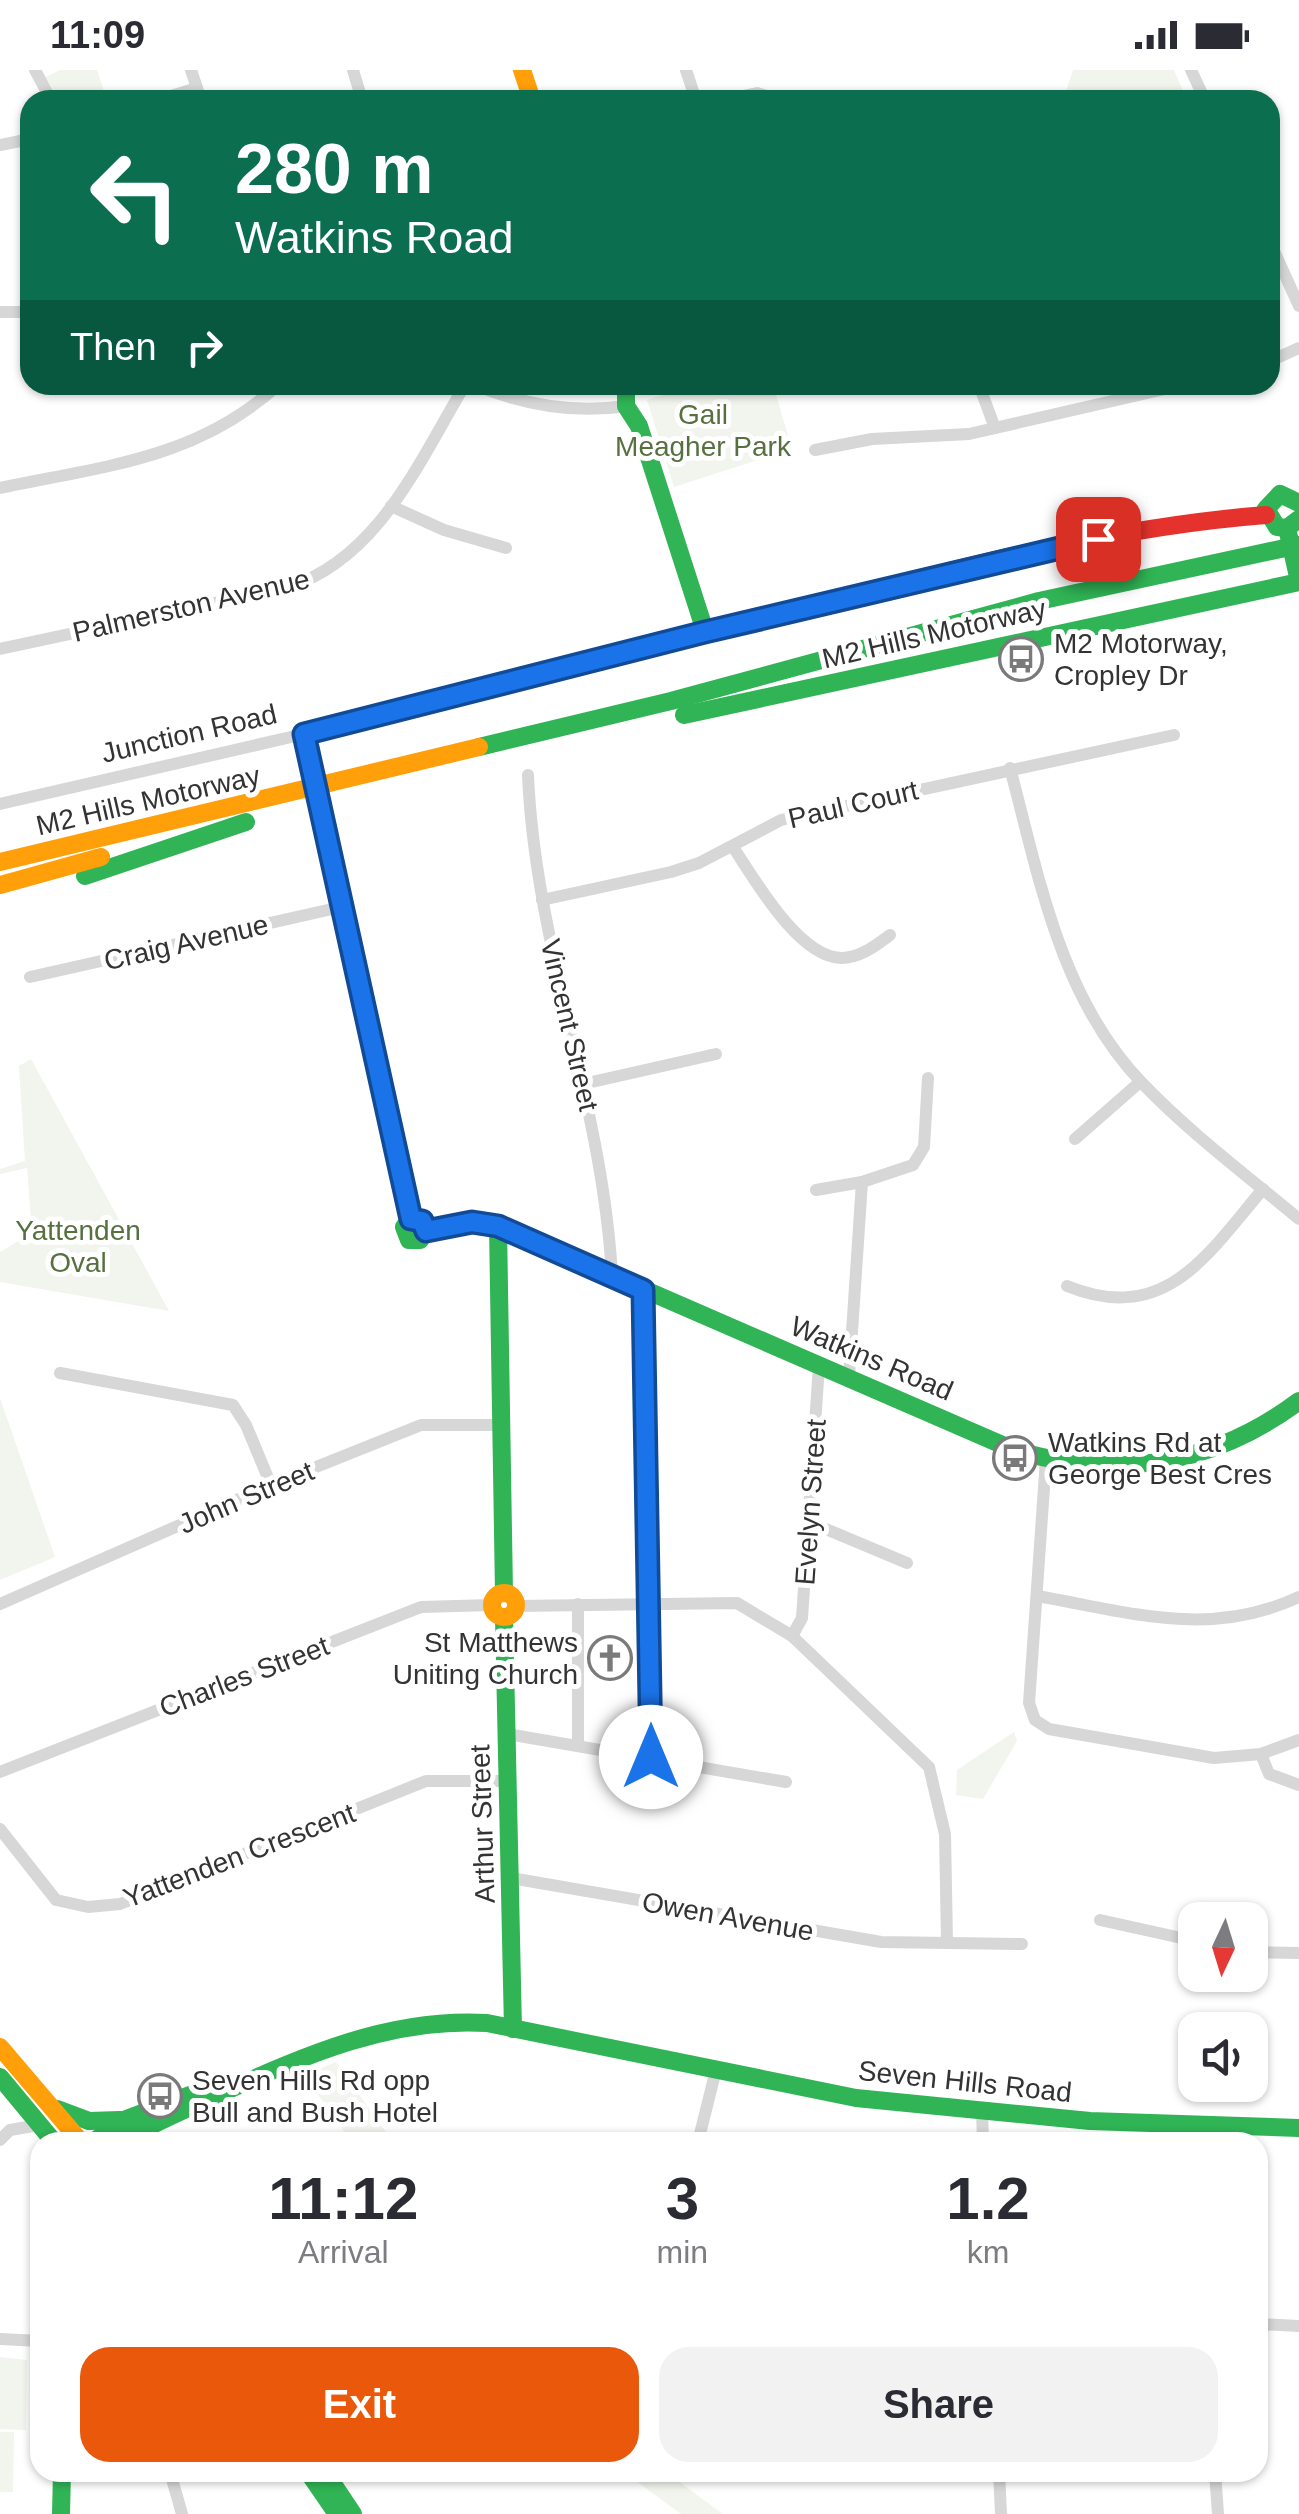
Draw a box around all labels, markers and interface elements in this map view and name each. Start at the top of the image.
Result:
text: 11:09 [50,14,145,56]
icon: left [70,130,200,260]
text: 280 m [235,130,433,208]
text: Watkins Road [235,212,513,263]
icon: right [177,320,232,375]
text: Then [70,326,157,368]
park label: Gail Meagher Park [615,399,792,462]
pin [1056,497,1141,582]
icon: arrive [1071,512,1126,567]
street label: Palmerston Avenue [70,563,313,648]
street label: M2 Hills Motorway [819,593,1049,674]
place label: M2 Motorway, Cropley Dr [1054,628,1228,691]
bus stop icon: M2 Motorway, Cropley Dr [998,636,1044,682]
street label: Junction Road [98,698,280,769]
street label: M2 Hills Motorway [33,760,263,841]
street label: Paul Court [785,774,921,834]
street label: Craig Avenue [101,909,271,976]
street label: Vincent Street [535,936,604,1114]
park label: Yattenden Oval [15,1215,141,1278]
street label: Watkins Road [786,1310,958,1407]
street label: Evelyn Street [789,1418,832,1586]
place label: Watkins Rd at George Best Cres [1048,1427,1272,1490]
bus stop icon: Watkins Rd at George Best Cres [992,1435,1038,1481]
street label: John Street [174,1455,318,1540]
place label: St Matthews Uniting Church [393,1627,578,1690]
street label: Charles Street [155,1630,333,1723]
church icon: St Matthews Uniting Church [587,1635,633,1681]
position arrow [599,1705,703,1809]
street label: Arthur Street [464,1744,501,1904]
street label: Yattenden Crescent [119,1797,359,1914]
street label: Owen Avenue [640,1886,816,1947]
north arrow [1178,1902,1268,1992]
map controls [1178,1902,1268,2102]
button: sound [1178,2012,1268,2102]
street label: Seven Hills Road [857,2055,1073,2108]
place label: Seven Hills Rd opp Bull and Bush Hotel [192,2065,438,2128]
bus stop icon: Seven Hills Rd opp Bull and Bush Hotel [137,2073,183,2119]
text: 11:12 [268,2165,418,2232]
text: 3 [666,2165,699,2232]
text: 1.2 [946,2165,1030,2232]
text: Arrival [298,2234,389,2270]
text: min [657,2234,708,2270]
text: km [967,2234,1009,2270]
button: Exit [80,2347,639,2462]
button: Share [659,2347,1218,2462]

